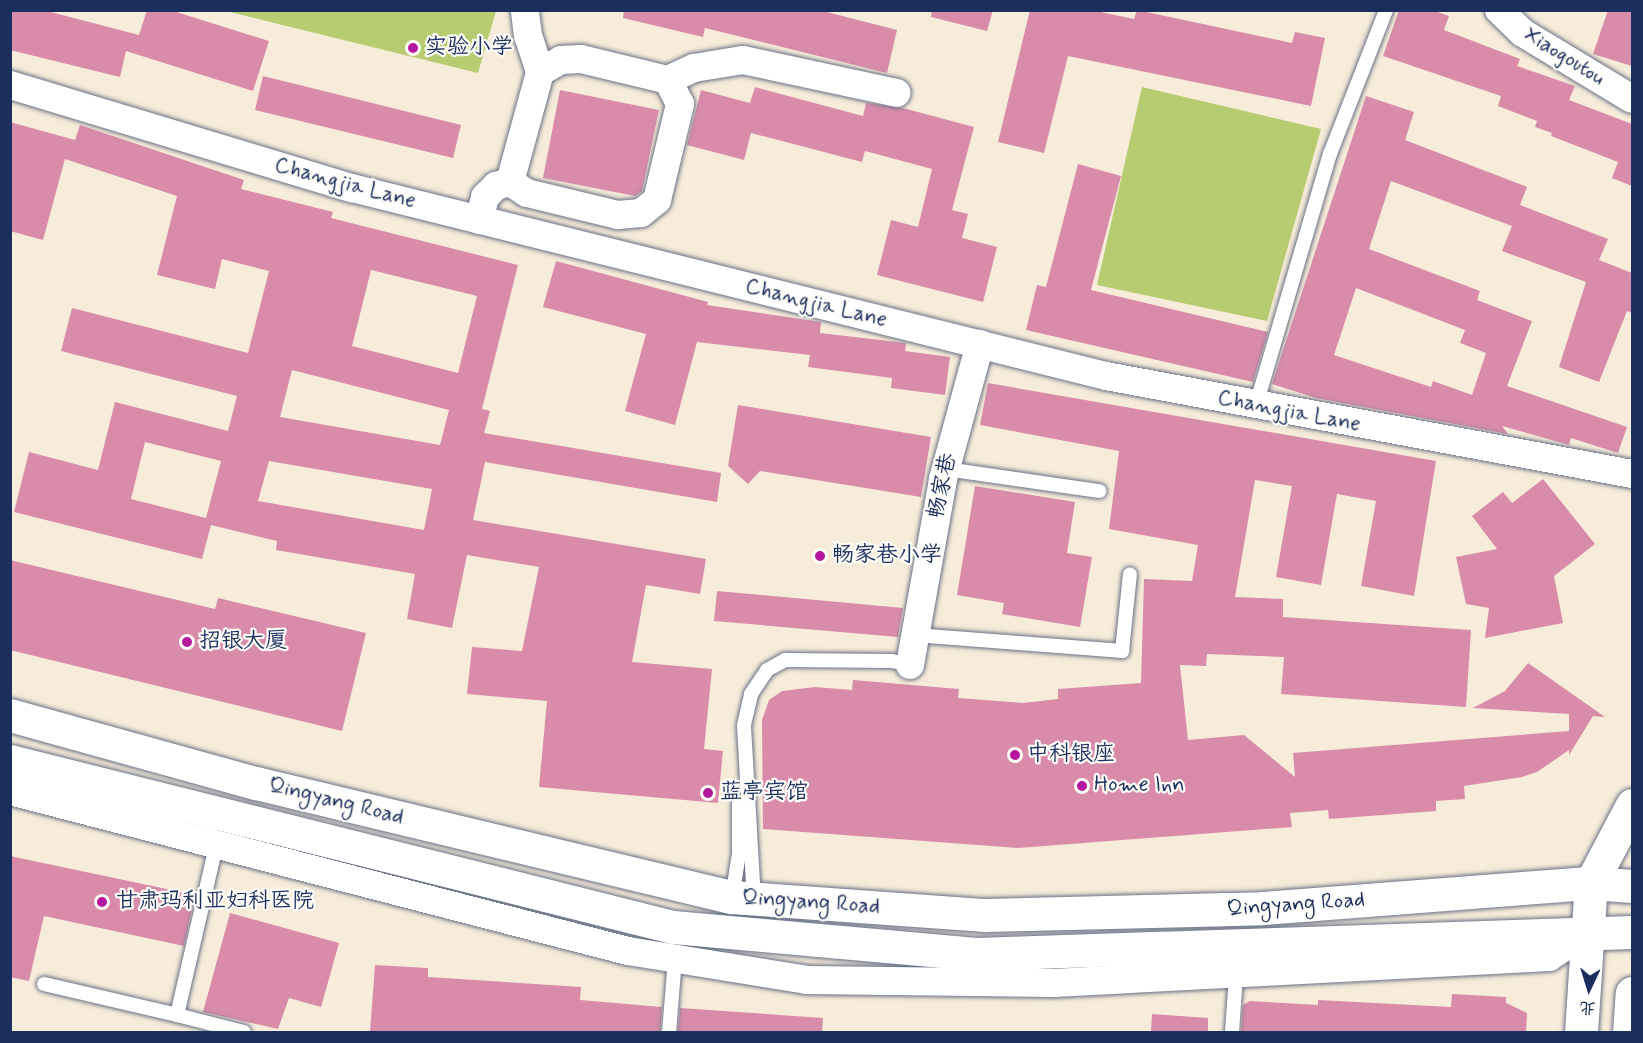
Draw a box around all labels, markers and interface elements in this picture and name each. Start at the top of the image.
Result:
street label: Xiaogoutou [1519,22,1609,92]
place label: 实验小学 [425,35,513,61]
marker: 实验小学 [406,41,420,55]
street label: Changjia Lane [271,152,419,216]
street label: Changjia Lane [742,274,890,334]
street label: Changjia Lane [1215,385,1363,439]
street label: 畅家巷 [923,451,963,521]
place label: 畅家巷小学 [832,543,942,569]
marker: 畅家巷小学 [813,549,827,563]
place label: 招银大厦 [199,629,287,655]
marker: 招银大厦 [180,635,194,649]
place label: 中科银座 [1027,742,1115,768]
marker: 中科银座 [1008,748,1022,762]
street label: Qingyang Road [266,772,406,832]
place label: Home Inn [1094,773,1190,799]
marker: Home Inn [1075,779,1089,793]
place label: 蓝亭宾馆 [720,780,808,806]
marker: 蓝亭宾馆 [701,786,715,800]
street label: Qingyang Road [741,885,881,921]
street label: Qingyang Road [1226,887,1366,923]
place label: 甘肃玛利亚妇科医院 [116,889,314,915]
marker: 甘肃玛利亚妇科医院 [93,893,111,911]
north arrow [1559,959,1619,1019]
text: 北 [1579,996,1596,1018]

